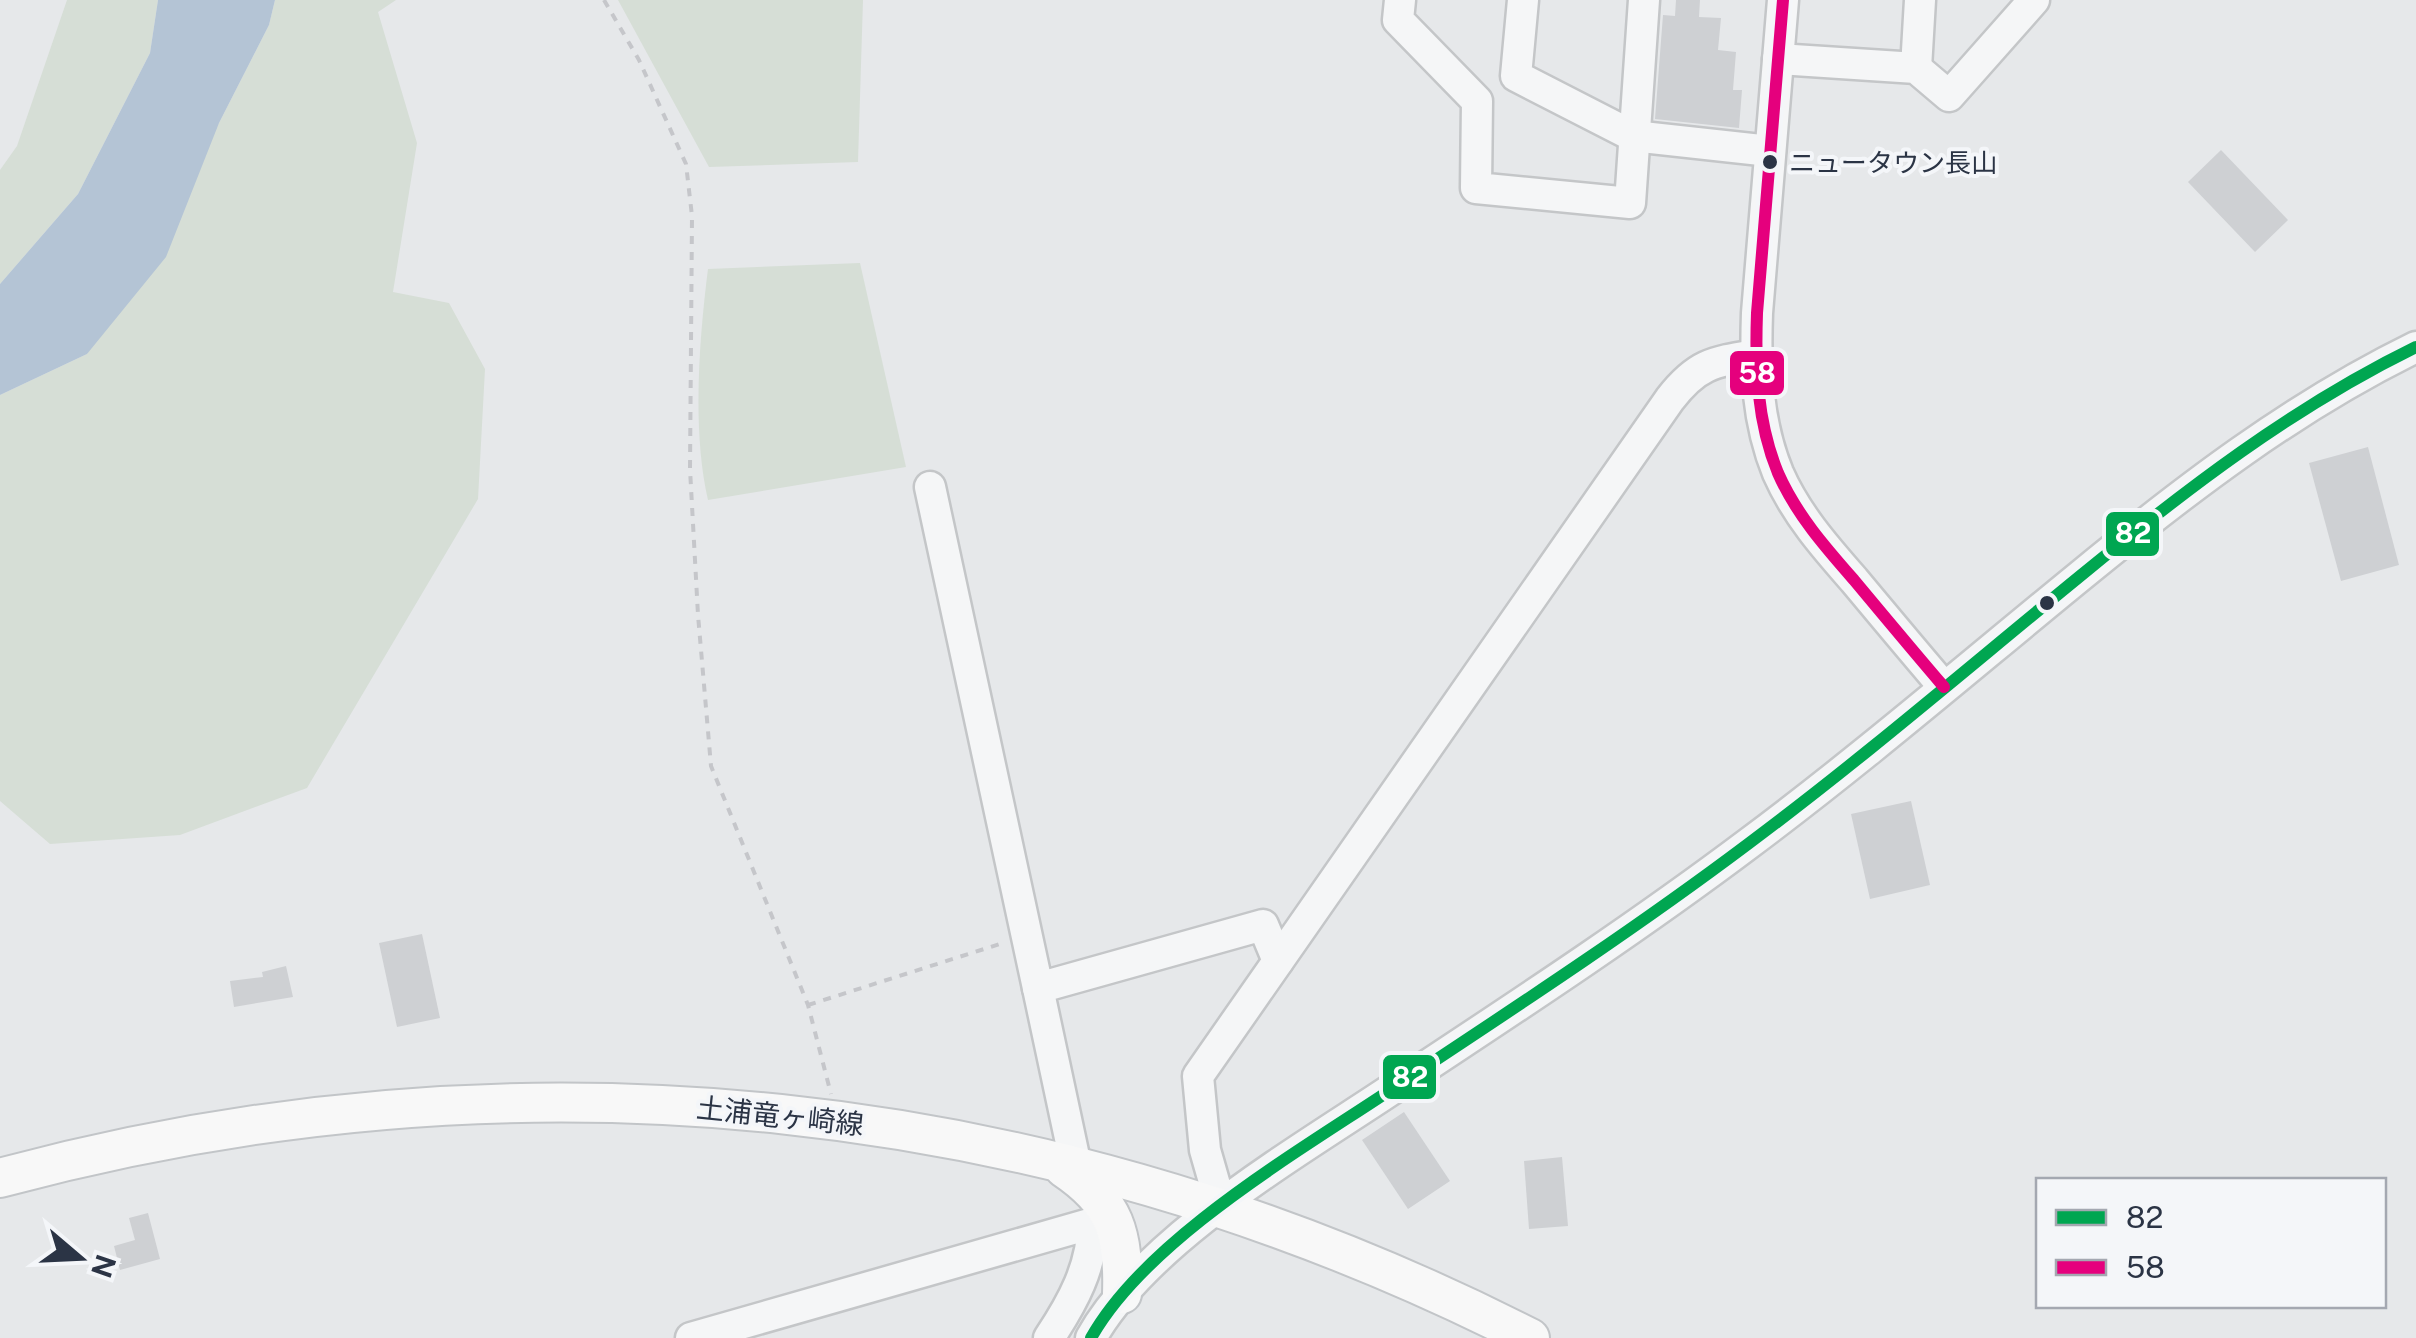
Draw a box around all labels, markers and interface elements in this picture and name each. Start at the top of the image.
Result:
place label: ニュータウン長山 [1789,147,1997,178]
marker: ニュータウン長山 [1760,152,1780,172]
line badge: 58 [1728,349,1786,397]
text: 58 [1738,356,1776,389]
line badge: 82 [2104,510,2161,558]
text: 82 [2115,516,2151,549]
unlabelled marker [2037,593,2057,613]
line badge: 82 [1381,1053,1438,1101]
text: 82 [1392,1060,1428,1093]
street label: 土浦竜ヶ崎線 [695,1090,865,1141]
legend [2036,1178,2386,1308]
text: 82 [2126,1199,2163,1235]
north arrow [30,1208,130,1308]
text: 58 [2126,1249,2165,1285]
text: N [85,1251,123,1282]

